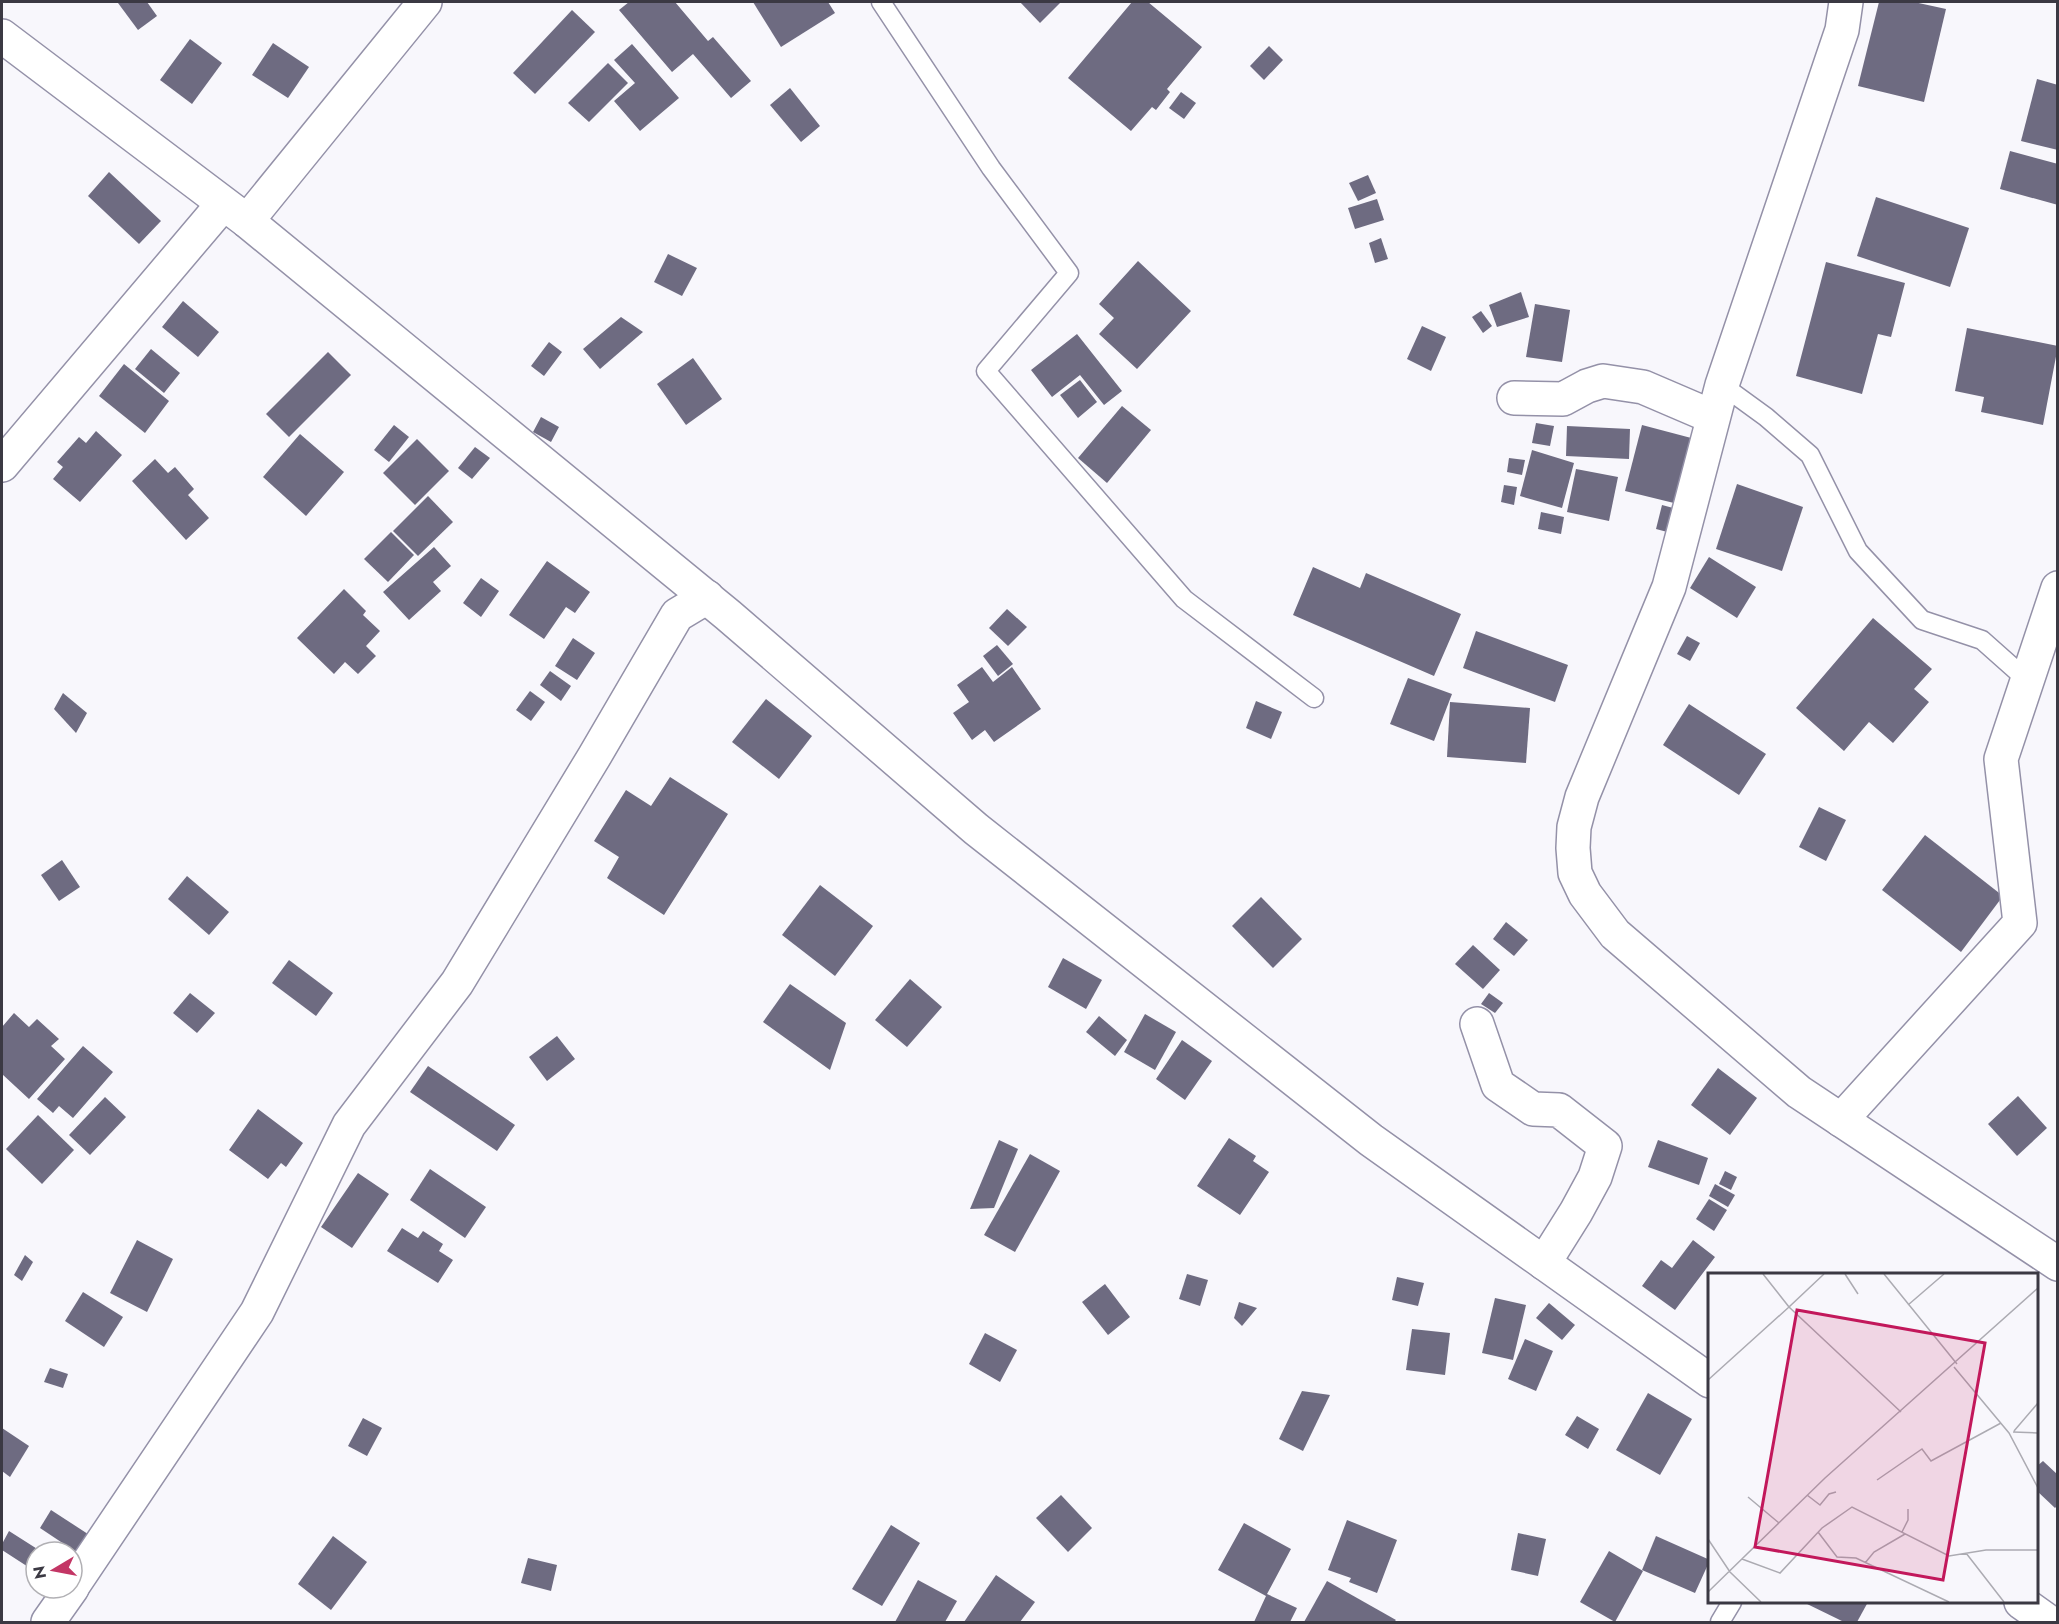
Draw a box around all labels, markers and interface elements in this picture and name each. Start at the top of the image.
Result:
inset map [1708,1273,2038,1603]
north arrow [24,1540,84,1600]
text: N [27,1564,52,1581]

